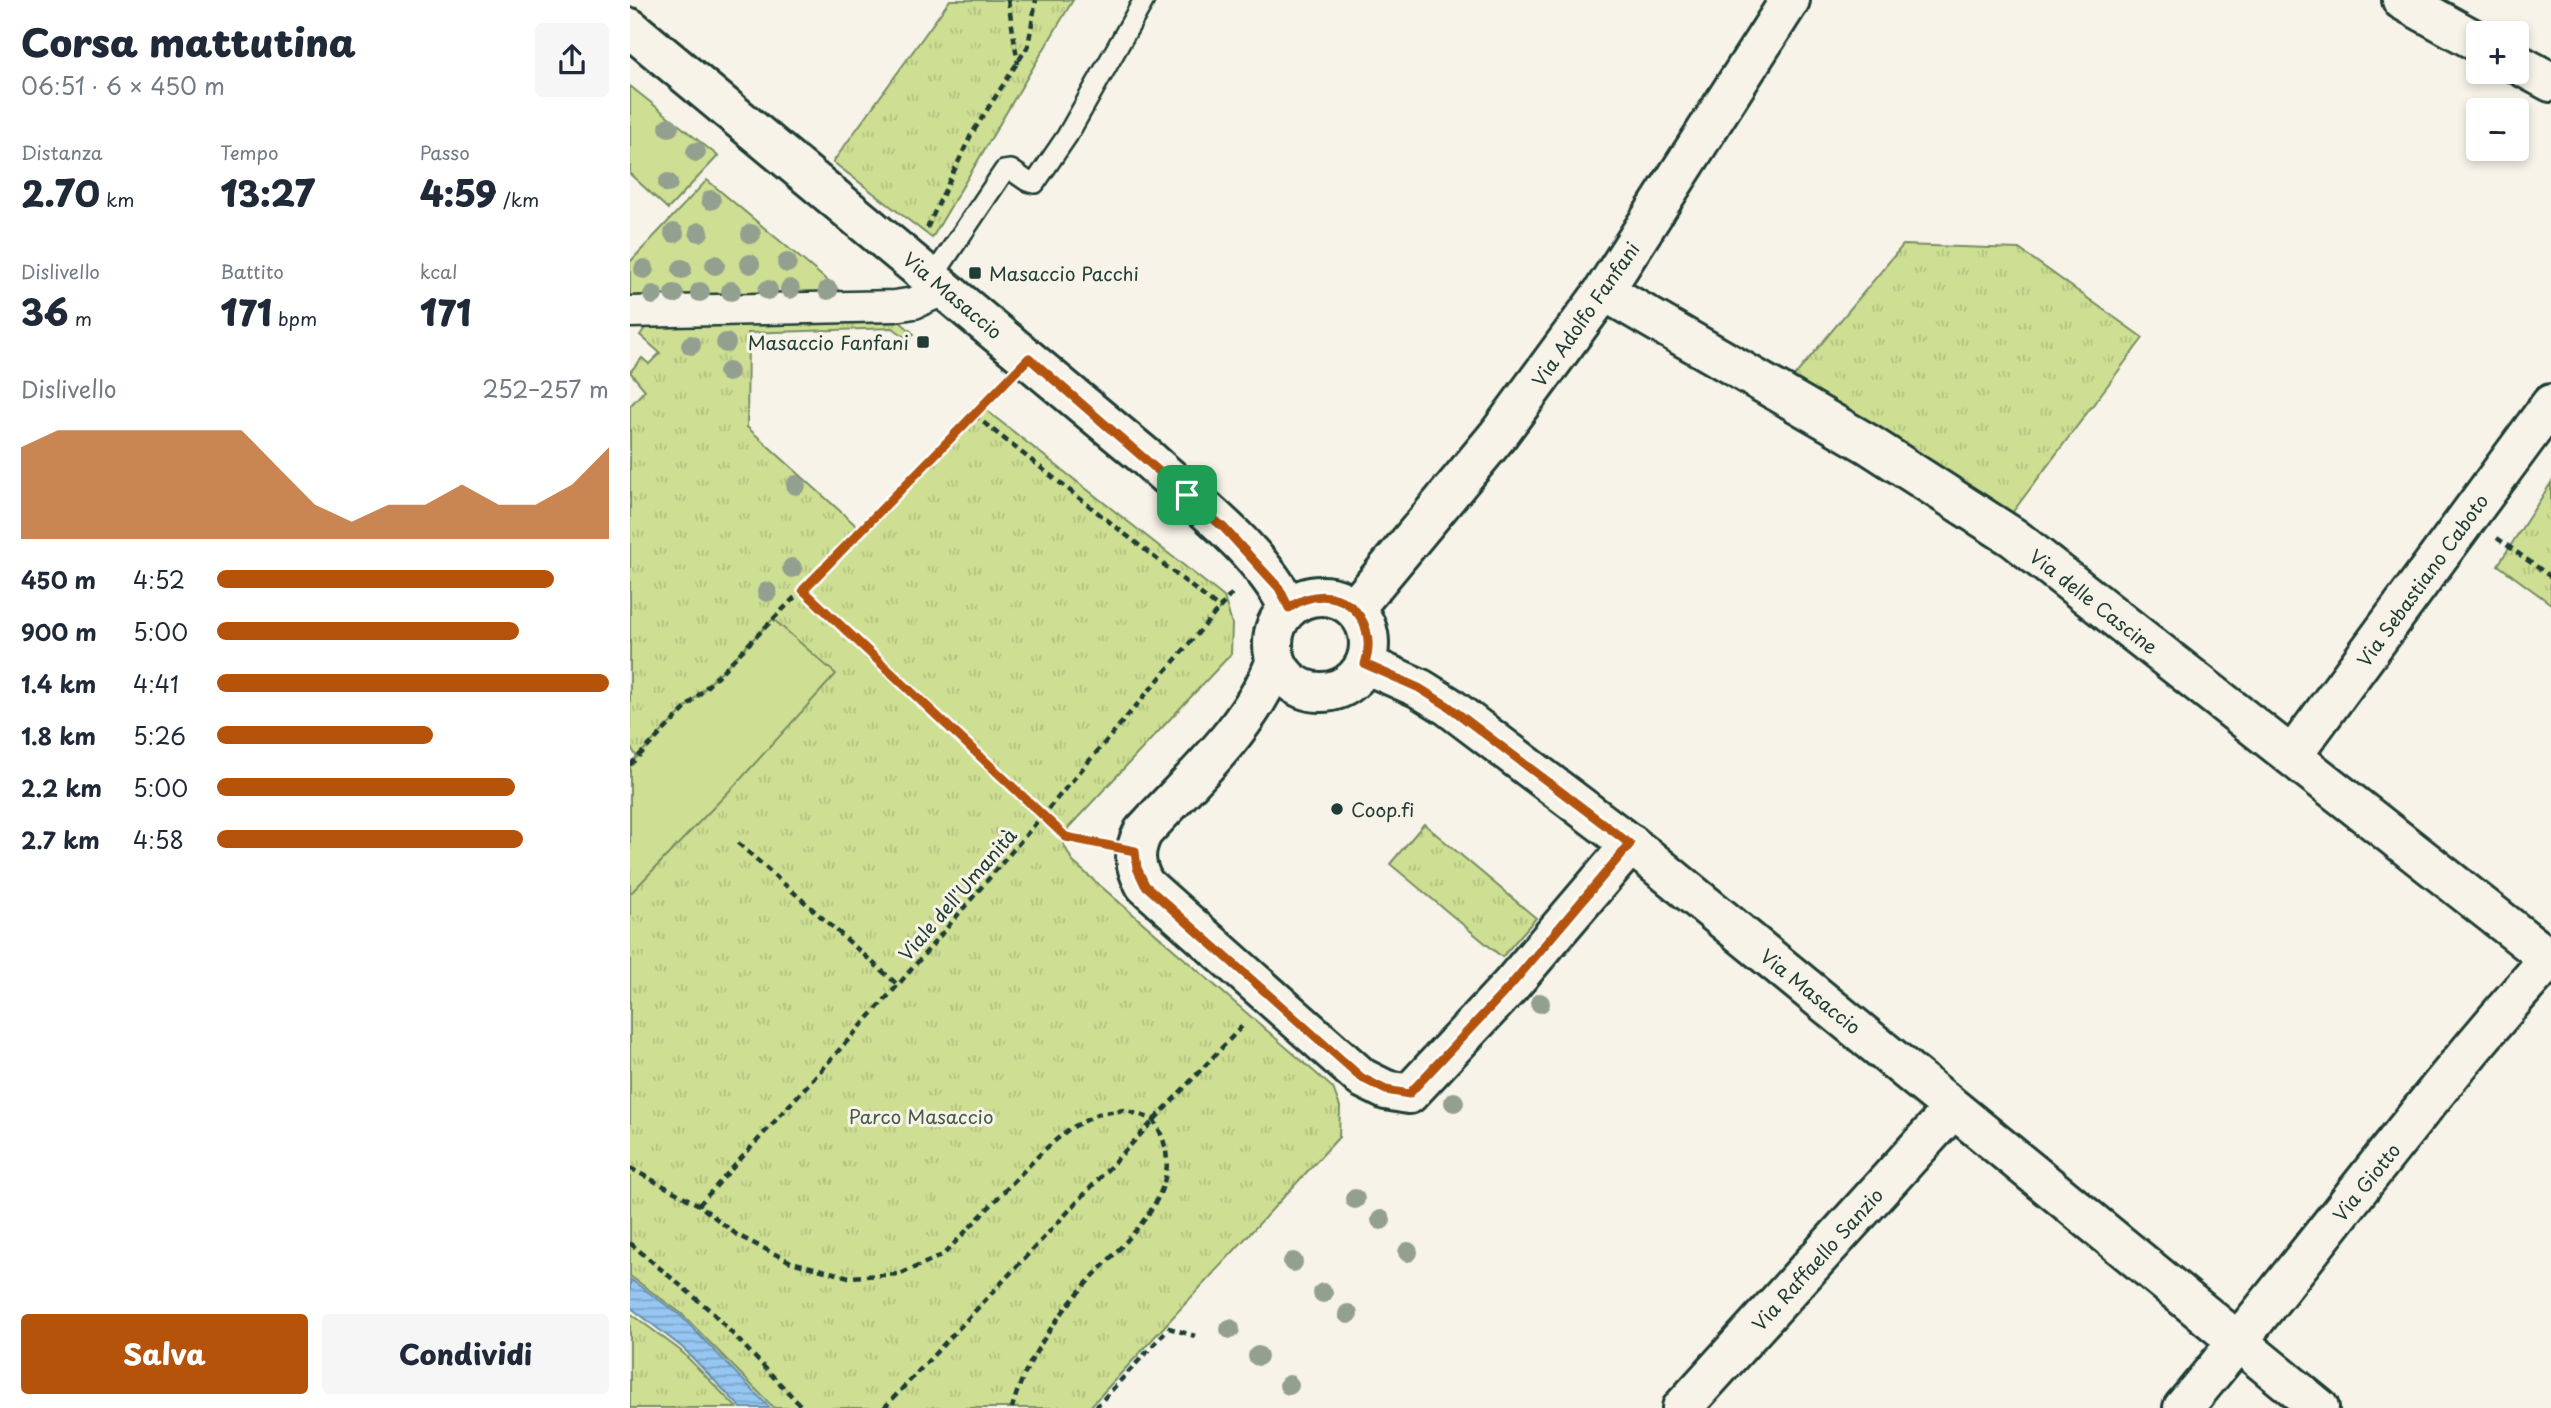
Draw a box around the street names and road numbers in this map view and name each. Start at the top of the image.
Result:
street label: Via Adolfo Fanfani [1524,236,1646,392]
street label: Via Masaccio [897,245,1009,345]
street label: Via Sebastiano Caboto [2350,488,2494,672]
street label: Via delle Cascine [2024,542,2164,660]
street label: Viale dell'Umanità [891,821,1023,967]
street label: Via Masaccio [1755,942,1867,1040]
street label: Via Giotto [2326,1137,2406,1227]
street label: Via Raffaello Sanzio [1745,1181,1889,1337]

